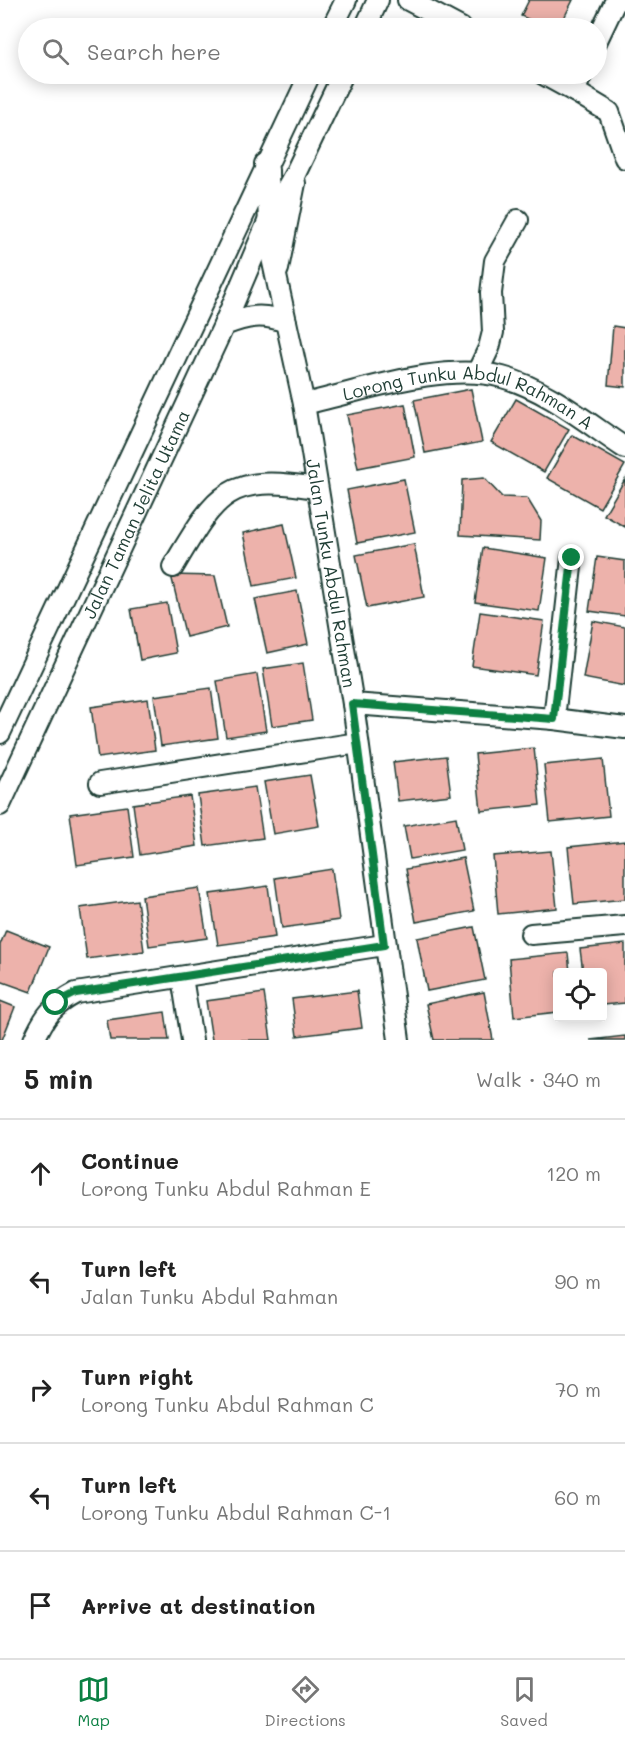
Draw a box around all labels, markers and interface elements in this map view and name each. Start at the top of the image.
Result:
search box [18,18,607,84]
icon: search [39,35,72,68]
text: Search here [87,37,221,66]
street label: Lorong Tunku Abdul Rahman A [340,360,598,435]
street label: Jalan Taman Jelita Utama [77,406,195,622]
street label: Jalan Tunku Abdul Rahman [301,457,362,690]
route end [558,544,584,570]
map controls [553,968,607,1022]
button: locate [553,968,607,1022]
route start [42,989,68,1015]
text: 5 min [24,1062,93,1096]
text: Walk · 340 m [476,1066,601,1092]
text: Continue [81,1146,179,1175]
icon: ahead [24,1157,57,1190]
text: 120 m [546,1160,601,1186]
text: Lorong Tunku Abdul Rahman E [81,1175,371,1201]
text: Turn left [81,1254,177,1283]
icon: left [24,1265,57,1298]
text: 90 m [555,1268,601,1294]
text: Jalan Tunku Abdul Rahman [81,1283,338,1309]
text: Turn right [81,1362,193,1391]
icon: right [24,1373,57,1406]
text: 70 m [555,1376,601,1402]
text: Lorong Tunku Abdul Rahman C [81,1391,374,1417]
text: Turn left [81,1470,177,1499]
icon: left [24,1481,57,1514]
text: 60 m [554,1484,601,1510]
text: Lorong Tunku Abdul Rahman C-1 [81,1499,391,1525]
icon: arrive [24,1589,57,1622]
text: Arrive at destination [81,1591,316,1620]
tab: Map [77,1673,110,1730]
tab: Directions [265,1673,346,1730]
tab: Saved [500,1673,548,1730]

